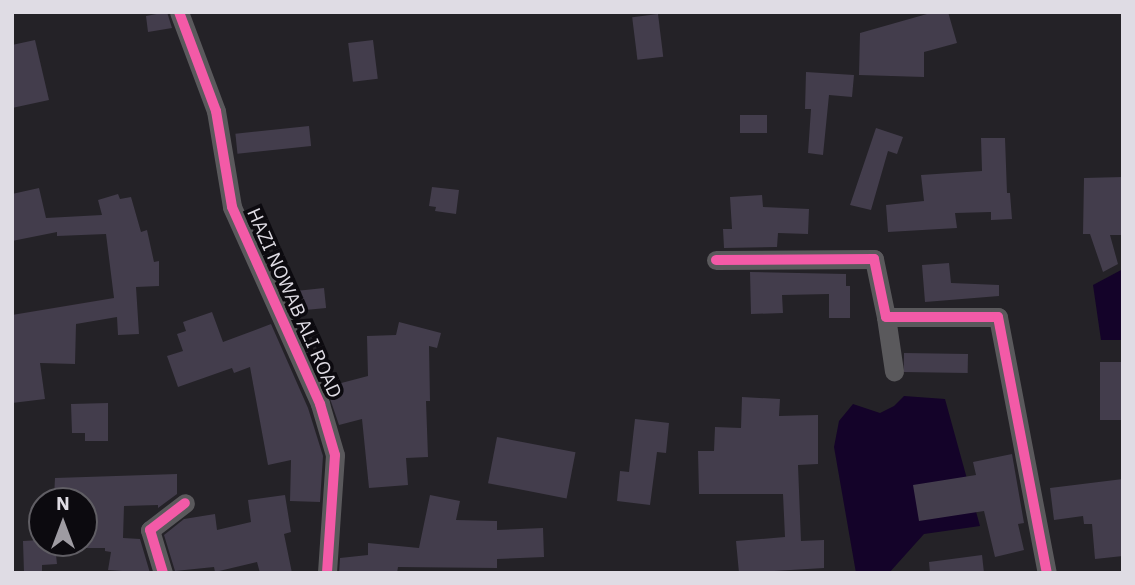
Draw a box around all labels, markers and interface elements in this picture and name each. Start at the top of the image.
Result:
street label: HAZI NOWAB ALI ROAD [242,205,346,401]
north arrow [28,487,98,557]
text: N [56,491,70,515]

